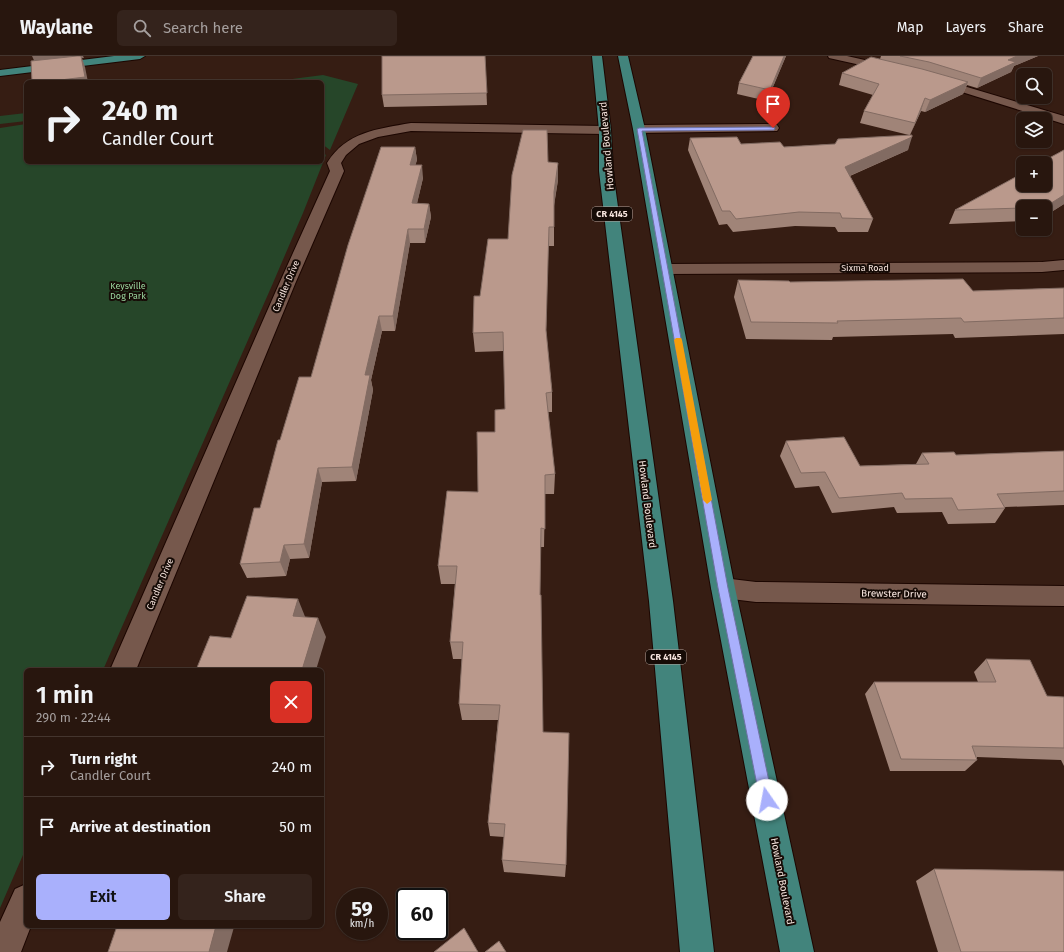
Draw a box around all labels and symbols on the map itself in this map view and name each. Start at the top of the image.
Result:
pin [756,87,790,128]
street label: Howland Boulevard [597,101,617,190]
road number: CR 4145 [592,207,632,221]
street label: Candler Drive [271,259,301,313]
street label: Sixma Road [841,263,889,273]
park label: Keysville Dog Park [110,281,146,301]
street label: Howland Boulevard [636,460,658,549]
street label: Candler Drive [145,557,175,611]
street label: Brewster Drive [861,587,927,601]
road number: CR 4145 [646,650,686,664]
position arrow [746,779,788,821]
street label: Howland Boulevard [768,837,796,926]
speed limit sign: 60 [396,888,448,940]

